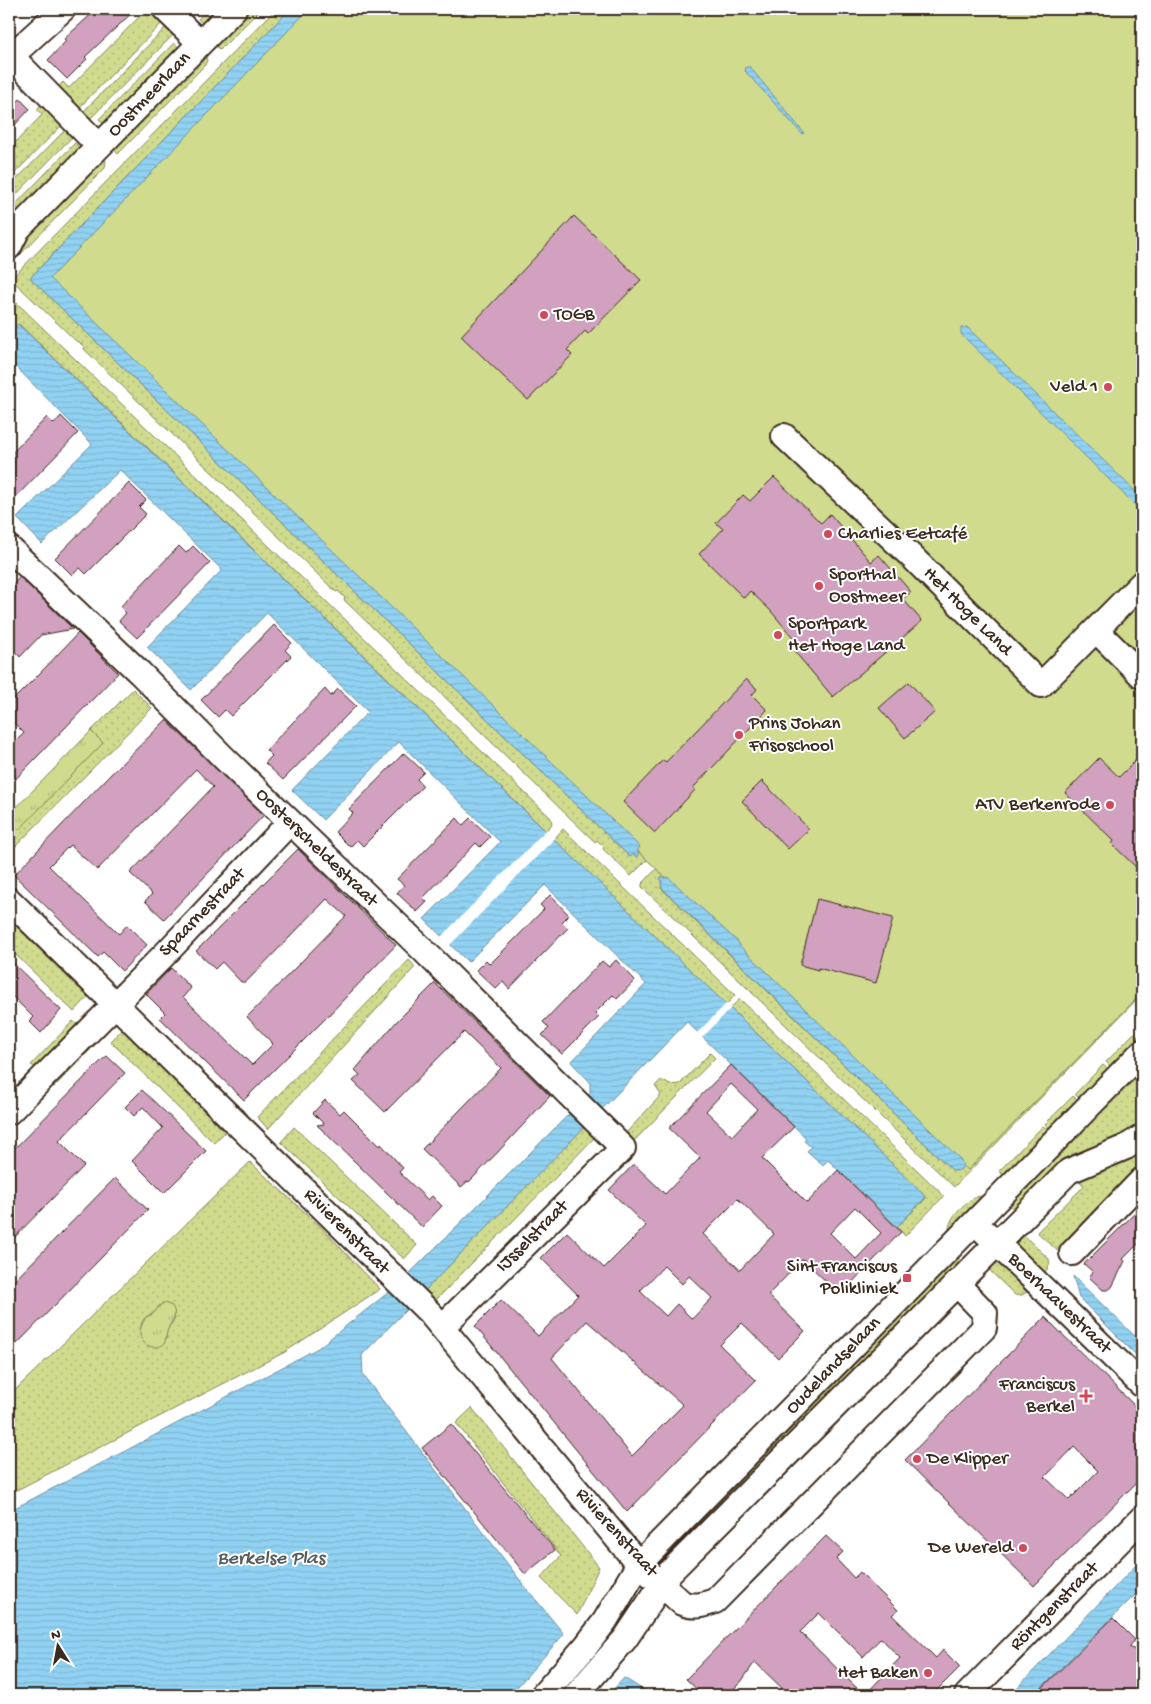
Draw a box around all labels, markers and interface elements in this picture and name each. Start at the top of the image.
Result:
street label: Oostmeerlaan [103,47,197,143]
place label: TOGB [553,304,596,327]
marker: TOGB [538,309,550,321]
place label: Veld 1 [1049,376,1098,399]
marker: Veld 1 [1102,381,1114,393]
place label: Charlies Eetcafé [838,523,968,546]
marker: Charlies Eetcafé [822,528,834,540]
street label: Het Hoge Land [918,563,1018,663]
place label: Sporthal Oostmeer [829,564,907,609]
marker: Sporthal Oostmeer [813,580,825,592]
place label: Sportpark Het Hoge Land [788,613,906,658]
marker: Sportpark Het Hoge Land [772,629,784,641]
place label: Prins Johan Frisoschool [748,713,841,758]
marker: Prins Johan Frisoschool [733,729,745,741]
street label: Oosterscheldestraat [250,784,384,914]
place label: ATV Berkenrode [975,794,1100,817]
marker: ATV Berkenrode [1104,799,1116,811]
street label: Spaarnestraat [155,862,253,962]
street label: Rivierenstraat [298,1184,395,1281]
street label: IJsselstraat [492,1194,576,1278]
street label: Boerhaavestraat [1001,1248,1117,1361]
place label: Sint Franciscus Polikliniek [787,1256,899,1301]
marker: Sint Franciscus Polikliniek [901,1272,913,1284]
street label: Oudelandselaan [782,1312,886,1420]
place label: Franciscus Berkel [998,1374,1076,1419]
marker: Franciscus Berkel [1079,1389,1093,1403]
place label: De Klipper [925,1448,1010,1471]
marker: De Klipper [911,1453,923,1465]
street label: Rivierenstraat [570,1484,664,1584]
place label: De Wereld [927,1537,1015,1560]
marker: De Wereld [1017,1542,1029,1554]
water label: Berkelse Plas [217,1548,326,1571]
street label: Röntgenstraat [1006,1556,1106,1656]
north arrow [32,1622,82,1672]
text: N [50,1626,62,1645]
place label: Het Baken [838,1662,918,1685]
marker: Het Baken [922,1667,934,1679]

